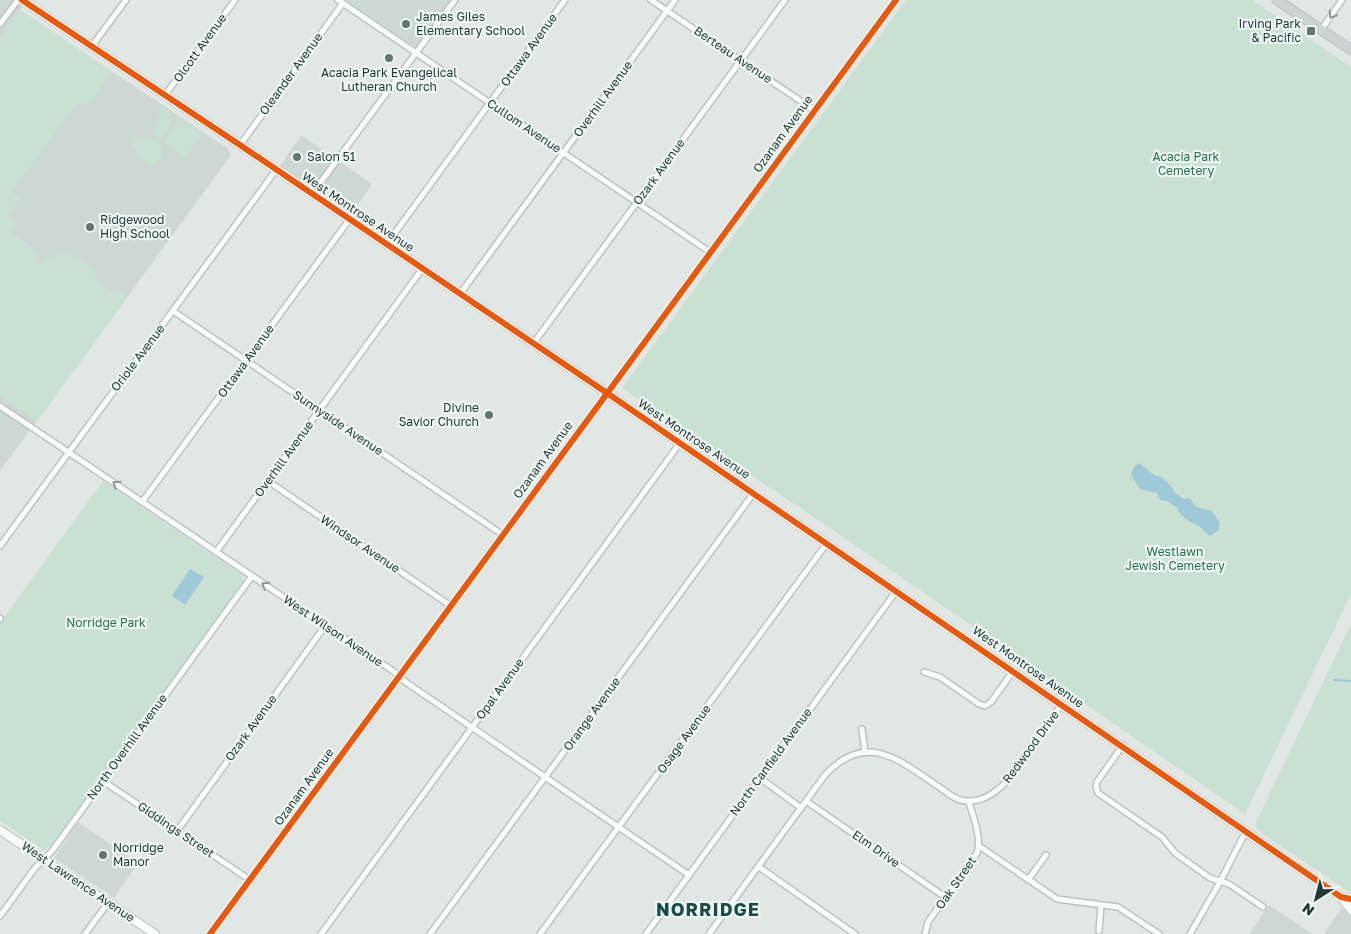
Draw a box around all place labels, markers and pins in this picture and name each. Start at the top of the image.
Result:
place label: James Giles Elementary School [416,9,525,38]
place label: Irving Park & Pacific [1239,16,1301,45]
marker: James Giles Elementary School [400,18,412,30]
marker: Irving Park & Pacific [1305,25,1317,37]
marker: Acacia Park Evangelical Lutheran Church [383,52,395,64]
place label: Acacia Park Evangelical Lutheran Church [321,65,457,94]
place label: Salon 51 [307,149,356,164]
marker: Salon 51 [291,151,303,163]
place label: Ridgewood High School [100,212,170,241]
marker: Ridgewood High School [84,221,96,233]
place label: Divine Savior Church [399,400,479,429]
marker: Divine Savior Church [483,409,495,421]
place label: Norridge Manor [113,840,164,869]
marker: Norridge Manor [97,849,109,861]

